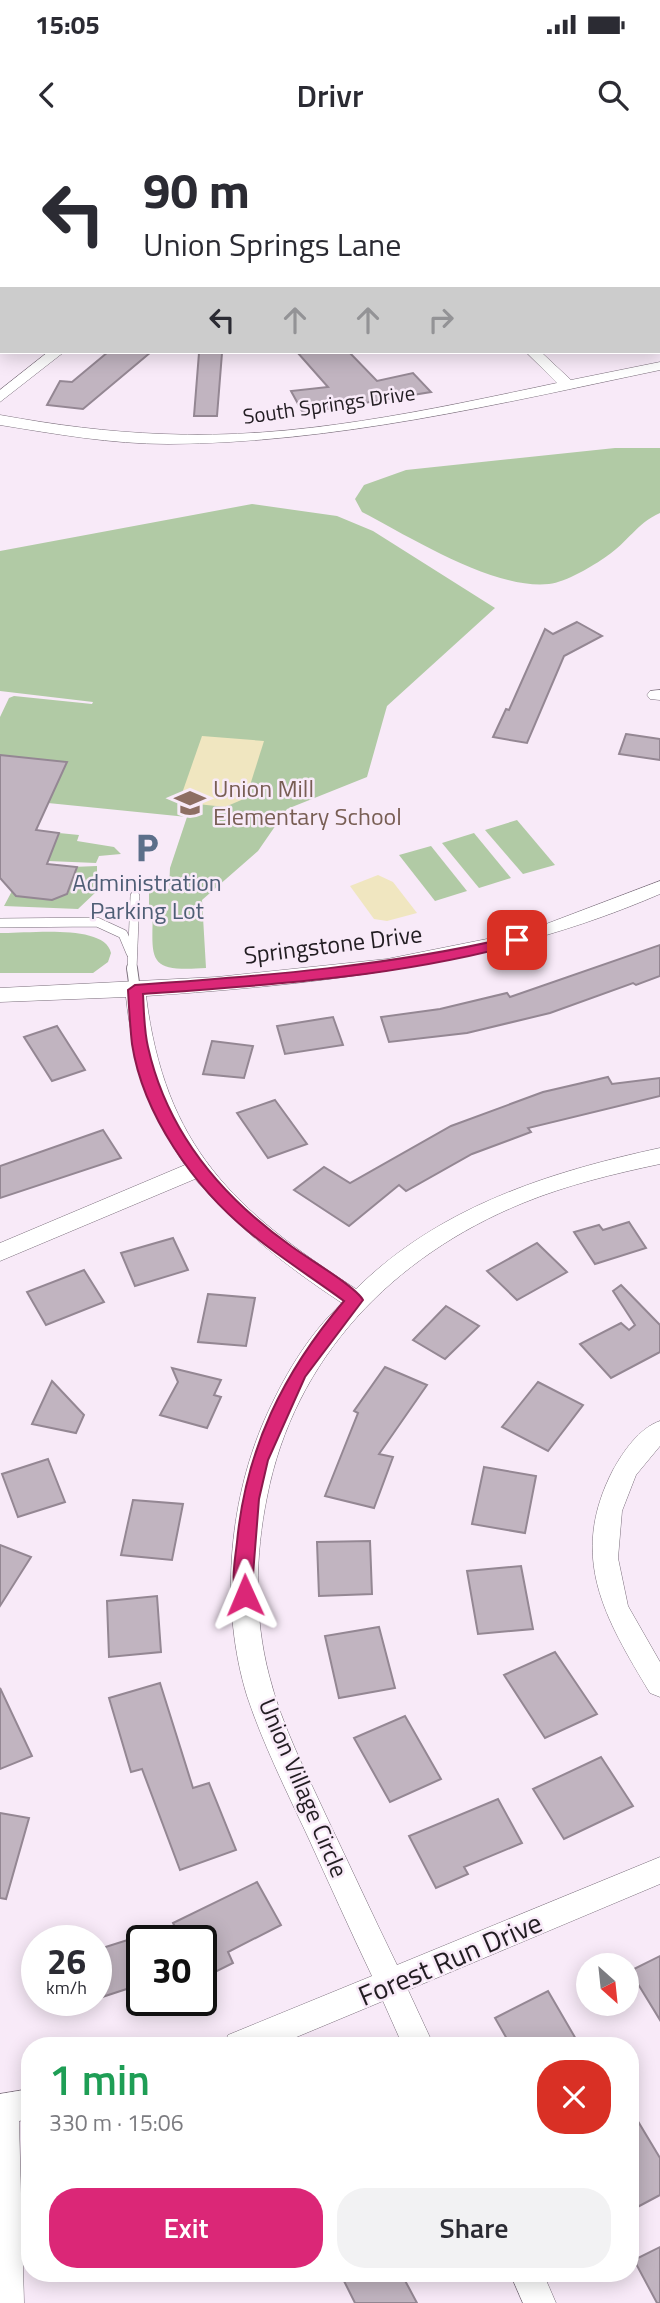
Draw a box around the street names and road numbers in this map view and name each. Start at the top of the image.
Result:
street label: South Springs Drive [241,376,417,432]
street label: Springstone Drive [242,915,424,973]
street label: Union Village Circle [250,1693,358,1883]
street label: Forest Run Drive [351,1900,548,2017]

